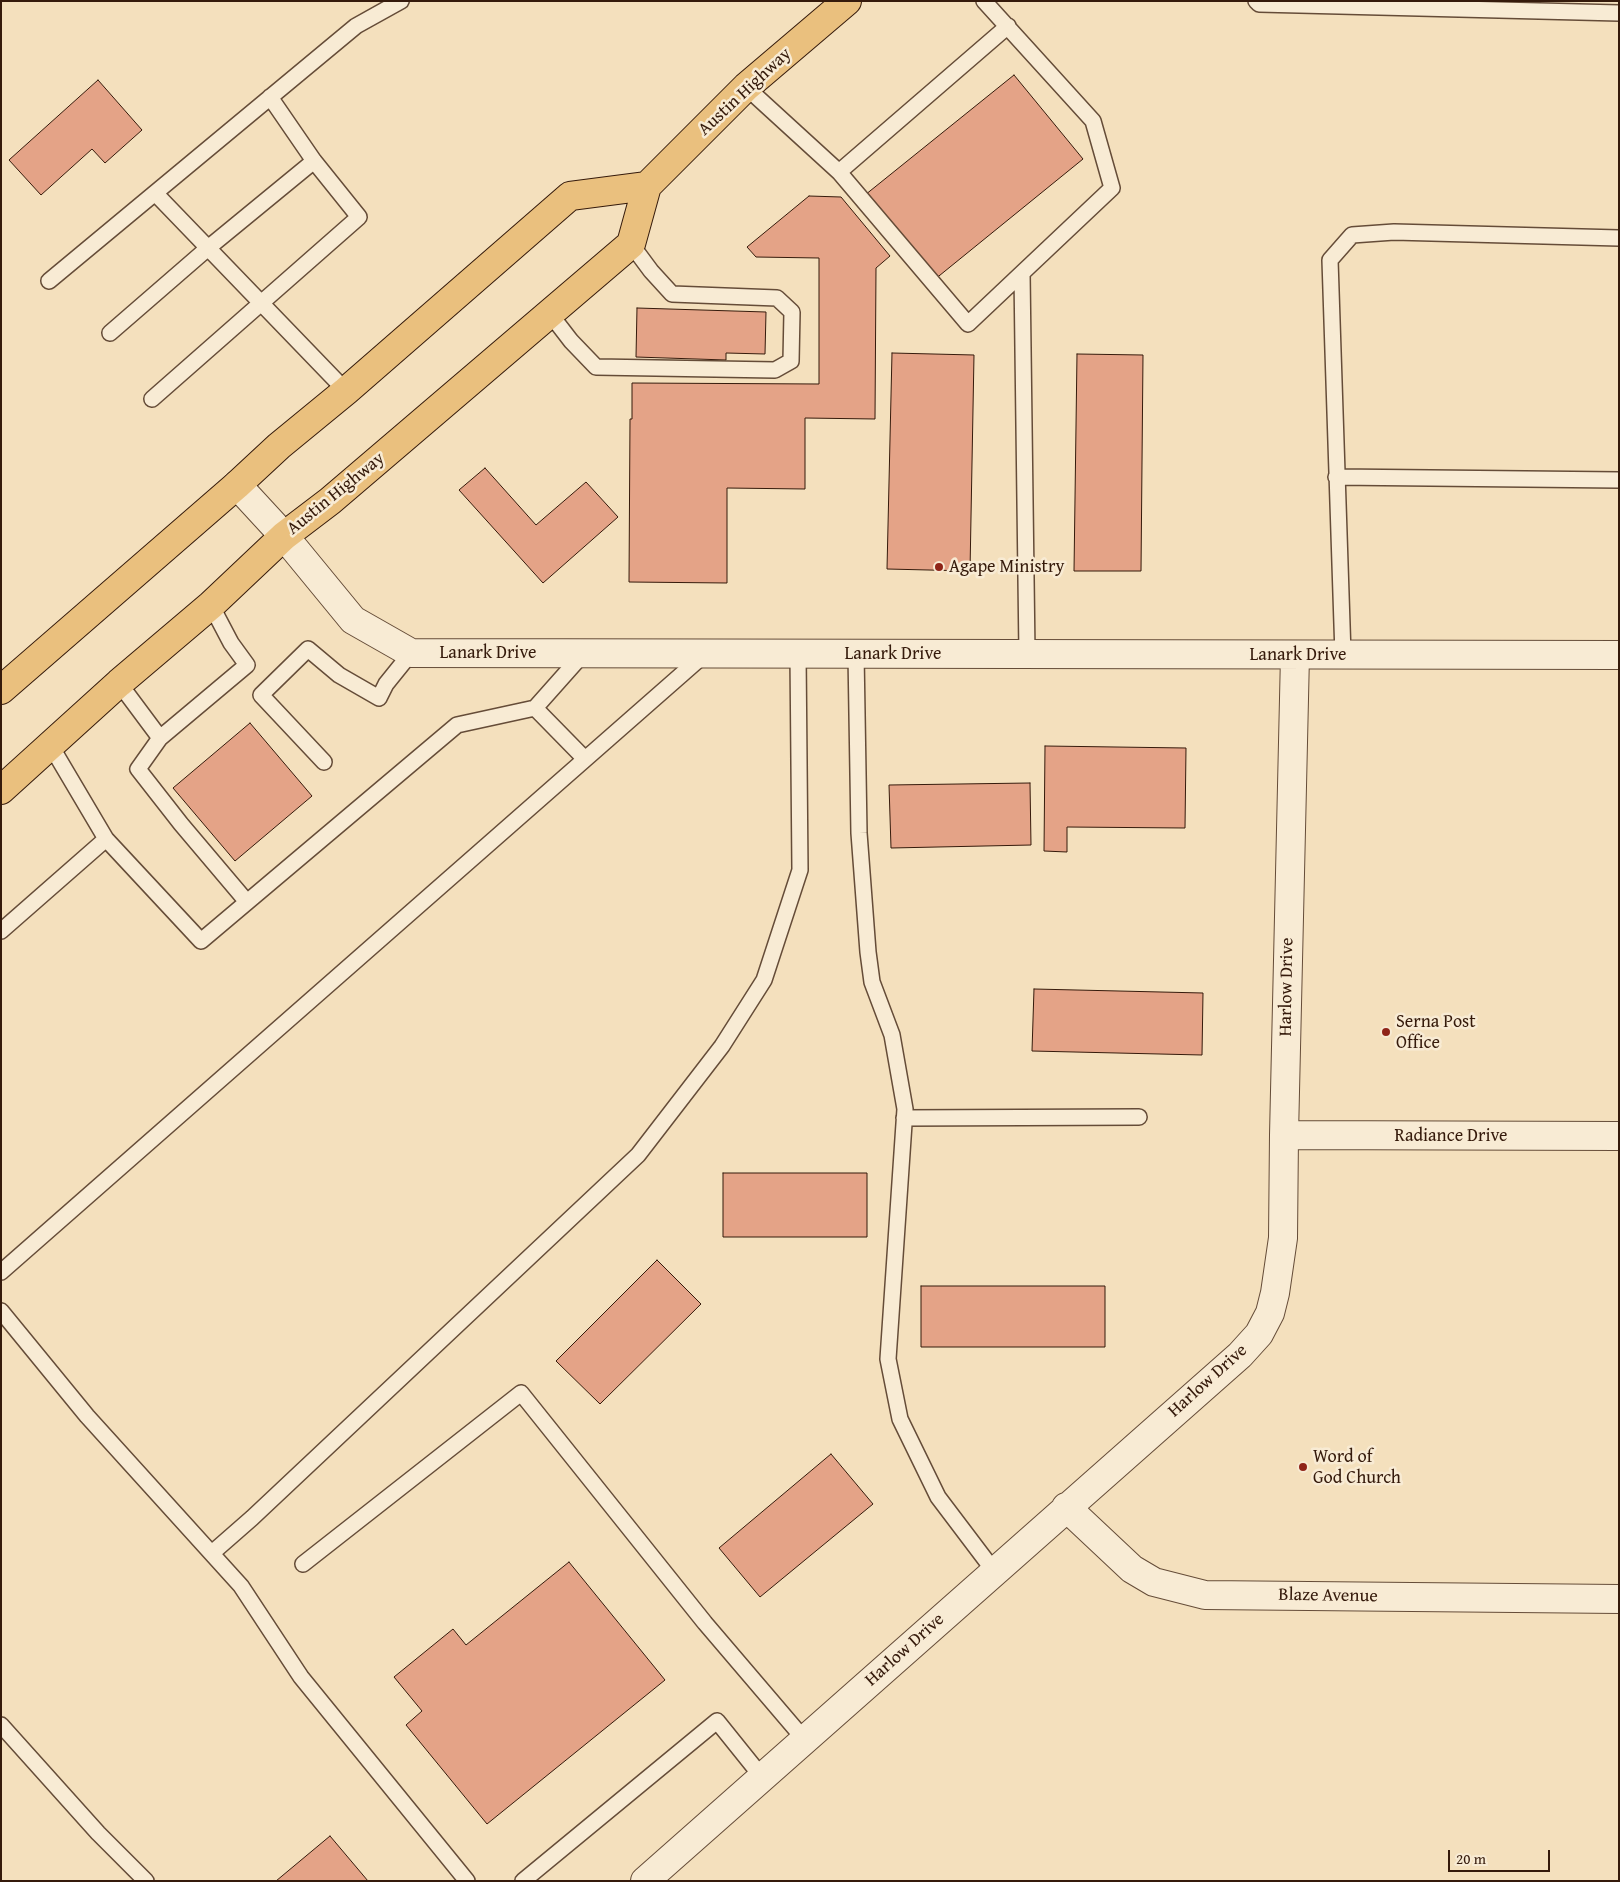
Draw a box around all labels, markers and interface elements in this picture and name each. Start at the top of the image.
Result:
street label: Austin Highway [694,43,796,141]
street label: Austin Highway [283,448,389,540]
place label: Agape Ministry [949,556,1064,578]
marker: Agape Ministry [933,561,945,573]
street label: Lanark Drive [440,642,536,664]
street label: Lanark Drive [845,643,941,665]
street label: Lanark Drive [1250,644,1346,666]
street label: Harlow Drive [1275,937,1299,1037]
place label: Serna Post Office [1396,1011,1476,1054]
marker: Serna Post Office [1380,1026,1392,1038]
street label: Radiance Drive [1395,1125,1507,1147]
street label: Harlow Drive [1164,1340,1252,1422]
place label: Word of God Church [1313,1446,1401,1488]
marker: Word of God Church [1297,1461,1309,1473]
street label: Blaze Avenue [1278,1584,1378,1608]
street label: Harlow Drive [861,1609,949,1691]
scale bar [1450,1840,1552,1872]
text: 20 m [1456,1848,1486,1869]

